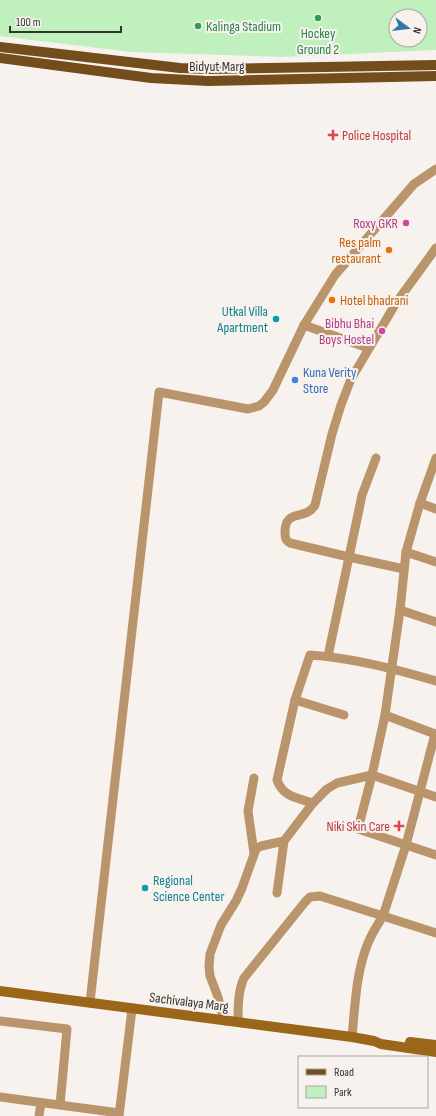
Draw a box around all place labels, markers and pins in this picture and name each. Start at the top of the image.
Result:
marker: Hockey Ground 2 [313,13,323,23]
place label: Kalinga Stadium [206,18,281,35]
marker: Kalinga Stadium [193,21,203,31]
place label: Hockey Ground 2 [297,25,339,58]
place label: Police Hospital [342,127,411,144]
marker: Police Hospital [327,129,339,141]
place label: Roxy GKR [353,215,399,232]
marker: Roxy GKR [401,218,411,228]
place label: Res palm restaurant [332,234,381,267]
marker: Res palm restaurant [384,245,394,255]
place label: Hotel bhadrani [340,292,408,309]
marker: Hotel bhadrani [327,295,337,305]
place label: Utkal Villa Apartment [216,303,268,336]
marker: Utkal Villa Apartment [271,314,281,324]
place label: Bibhu Bhai Boys Hostel [319,315,374,348]
marker: Bibhu Bhai Boys Hostel [377,326,387,336]
place label: Kuna Verity Store [303,364,357,397]
marker: Kuna Verity Store [290,375,300,385]
place label: Niki Skin Care [327,818,390,835]
marker: Niki Skin Care [393,820,405,832]
place label: Regional Science Center [153,872,224,905]
marker: Regional Science Center [140,883,150,893]

